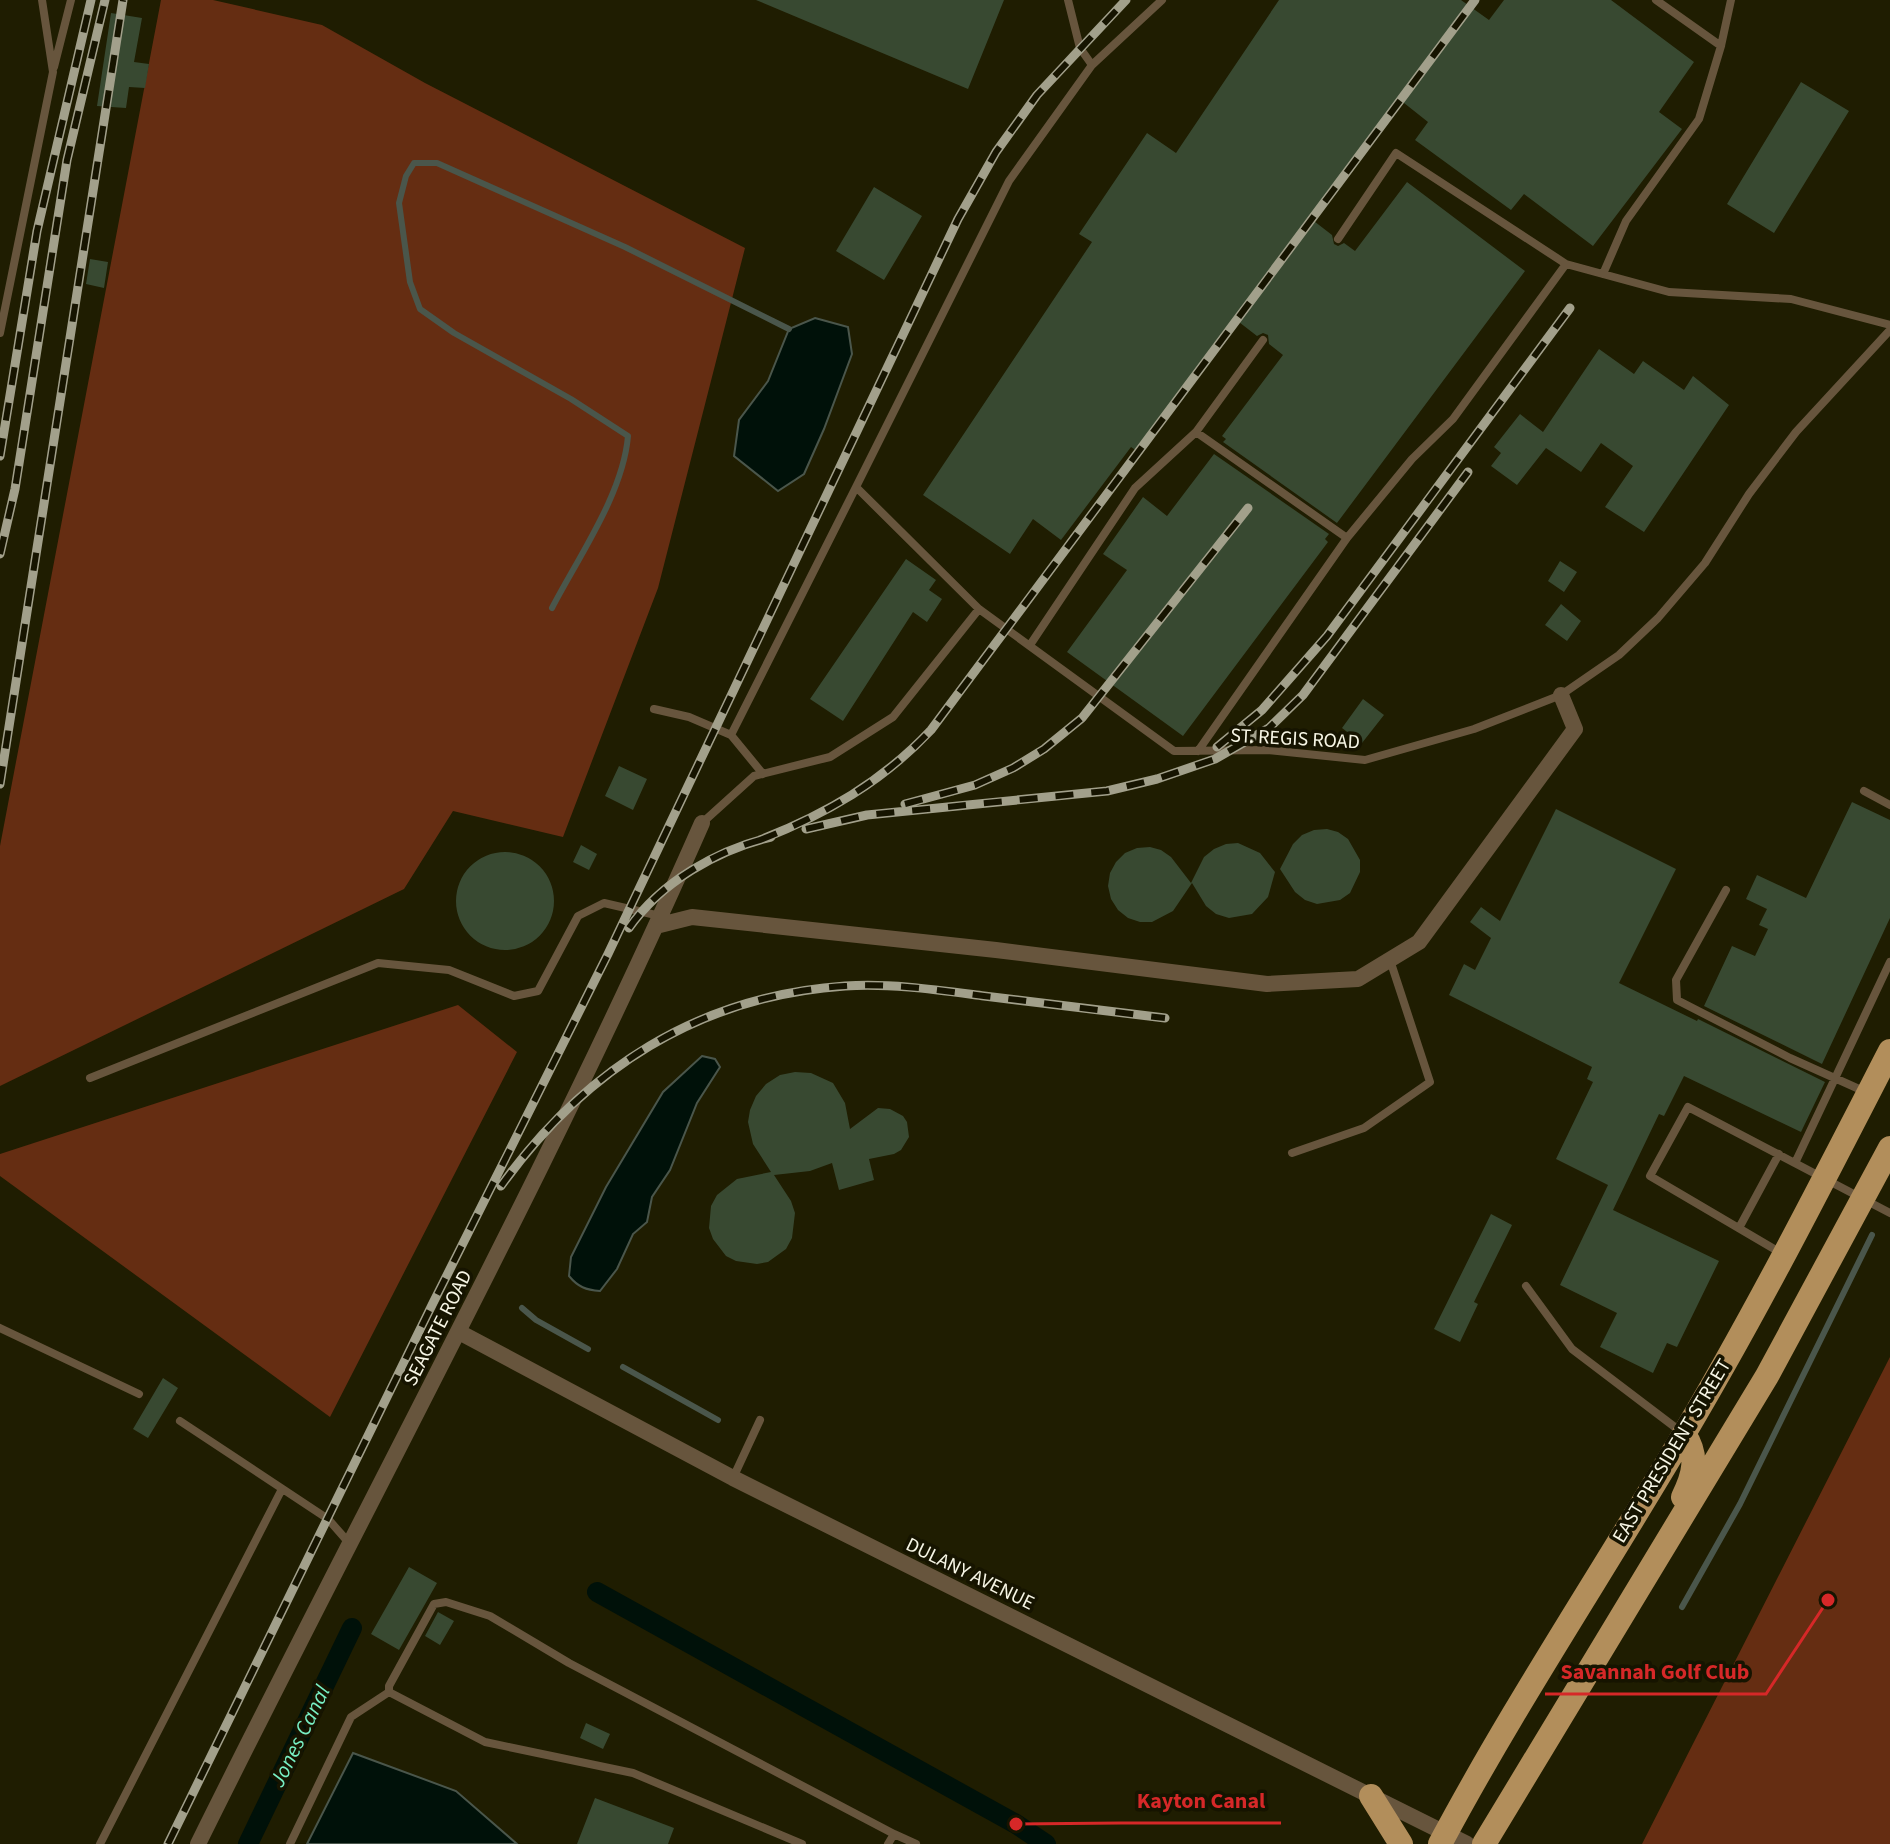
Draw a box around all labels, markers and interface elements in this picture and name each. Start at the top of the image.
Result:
street label: ST. REGIS ROAD [1230,722,1360,756]
street label: SEAGATE ROAD [397,1265,479,1391]
street label: EAST PRESIDENT STREET [1606,1353,1738,1548]
street label: DULANY AVENUE [901,1531,1039,1617]
callout: Savannah Golf Club [1545,1648,1766,1694]
text: Savannah Golf Club [1561,1656,1749,1688]
water label: Jones Canal [261,1679,339,1793]
callout: Kayton Canal [1121,1777,1281,1823]
text: Kayton Canal [1137,1785,1266,1817]

